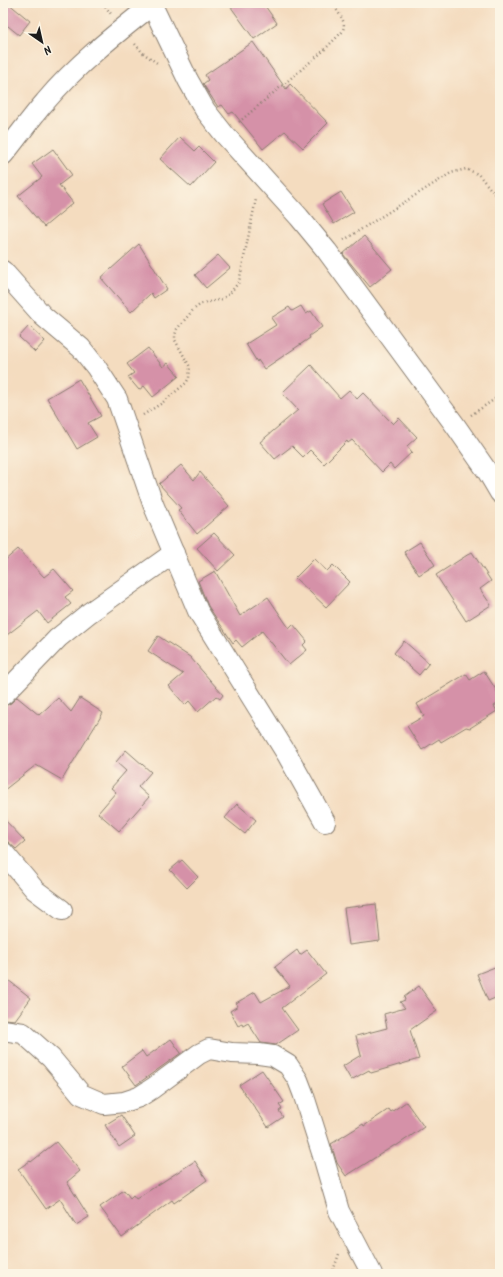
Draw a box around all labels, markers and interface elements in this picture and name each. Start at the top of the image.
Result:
north arrow [22,22,62,62]
text: N [39,40,55,59]

